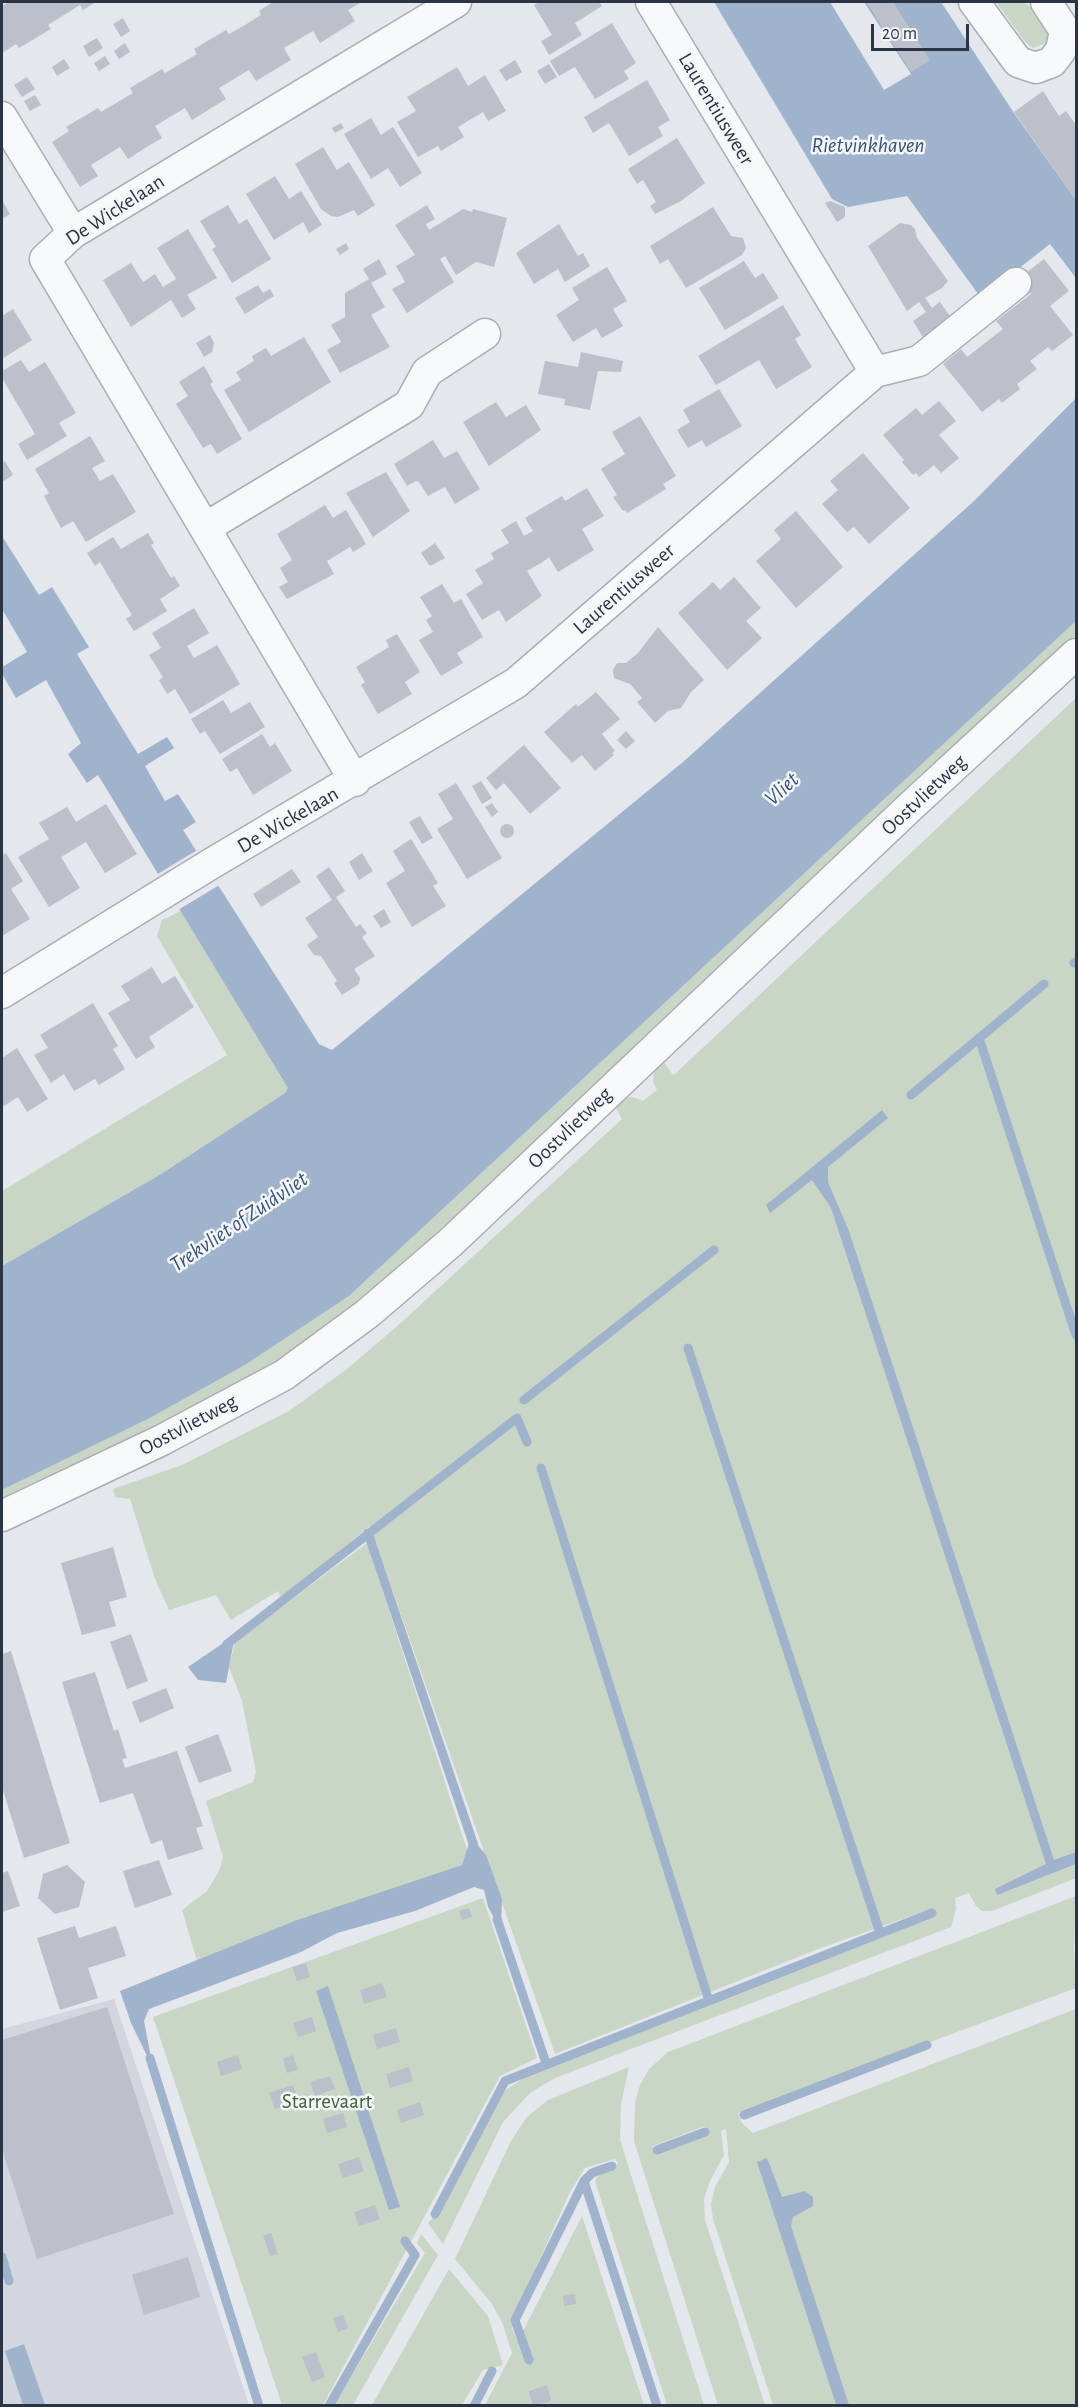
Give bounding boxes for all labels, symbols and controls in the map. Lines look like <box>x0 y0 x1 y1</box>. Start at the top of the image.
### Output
scale bar <box>874 12 972 50</box>
text: 20 m <box>882 25 917 43</box>
street label: Laurentiusweer <box>673 48 759 170</box>
water label: Rietvinkhaven <box>811 132 925 158</box>
street label: De Wickelaan <box>61 169 169 251</box>
street label: Laurentiusweer <box>568 538 680 640</box>
street label: Oostvlietweg <box>876 749 972 841</box>
water label: Vliet <box>759 767 805 811</box>
street label: De Wickelaan <box>233 781 343 859</box>
street label: Oostvlietweg <box>523 1082 617 1174</box>
water label: Trekvliet of Zuidvliet <box>165 1166 313 1278</box>
street label: Oostvlietweg <box>135 1389 241 1461</box>
park label: Starrevaart <box>282 2089 372 2115</box>

